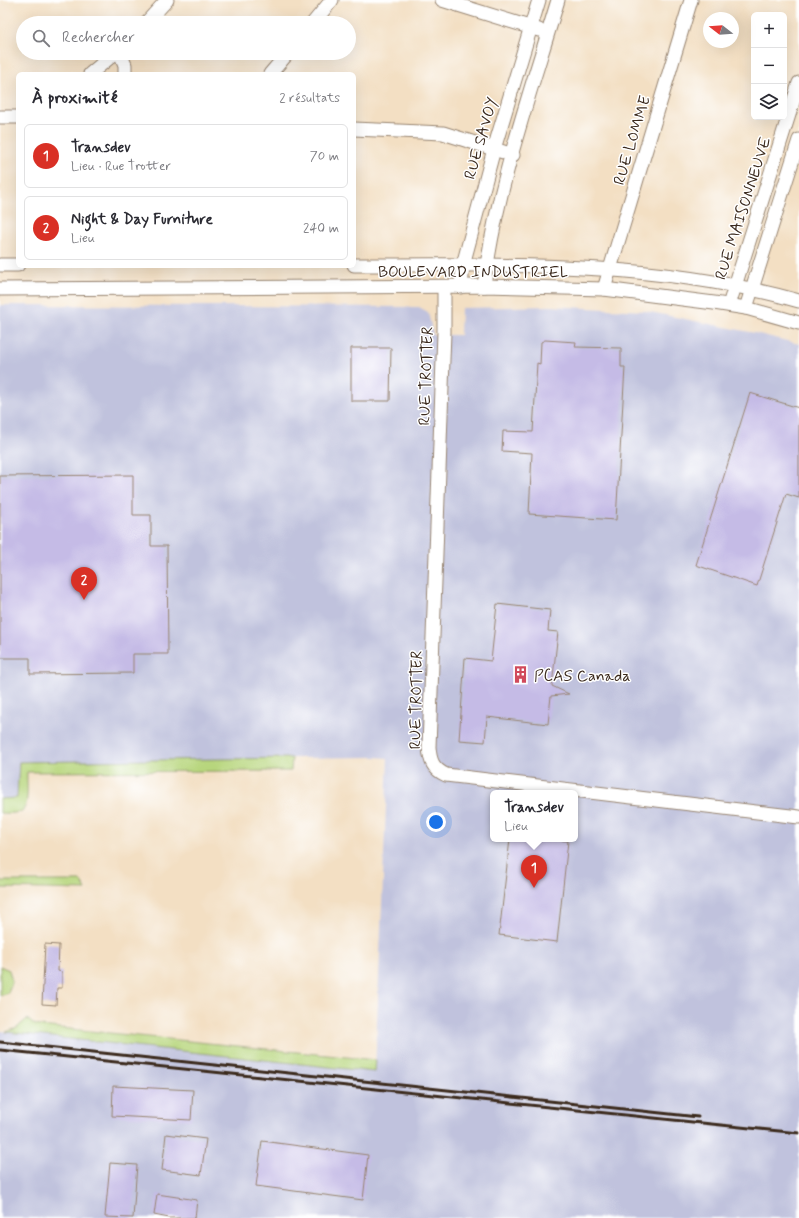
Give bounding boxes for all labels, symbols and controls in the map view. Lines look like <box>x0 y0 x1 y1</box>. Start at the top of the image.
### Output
north arrow <box>703 12 739 48</box>
map controls <box>751 12 787 120</box>
button: + <box>751 12 787 48</box>
search box <box>16 16 356 60</box>
icon: search <box>30 27 52 49</box>
text: Rechercher <box>62 28 135 48</box>
button: − <box>751 48 787 84</box>
button: layers <box>751 84 787 120</box>
text: À proximité <box>32 87 117 109</box>
text: 2 résultats <box>279 90 340 107</box>
street label: RUE LOMME <box>609 93 656 188</box>
street label: RUE SAVOY <box>460 95 503 182</box>
street label: RUE MAISONNEUVE <box>710 134 776 283</box>
text: Transdev <box>71 138 131 158</box>
text: 1 <box>43 148 49 165</box>
text: 70 m <box>310 148 339 165</box>
text: Lieu · Rue Trotter <box>71 158 171 175</box>
text: Night & Day Furniture <box>71 210 213 230</box>
text: 2 <box>43 220 49 237</box>
text: 240 m <box>303 220 339 237</box>
text: Lieu <box>71 230 95 247</box>
street label: BOULEVARD INDUSTRIEL <box>378 262 568 283</box>
street label: RUE TROTTER <box>414 326 439 426</box>
pin: 2 <box>71 567 97 600</box>
street label: RUE TROTTER <box>405 650 428 750</box>
building icon: PCAS Canada <box>511 665 531 685</box>
place label: PCAS Canada <box>534 666 630 687</box>
popup <box>490 790 578 842</box>
text: Transdev <box>504 798 564 818</box>
your location <box>426 812 446 832</box>
text: Lieu <box>504 818 528 835</box>
pin: 1 <box>521 855 547 888</box>

